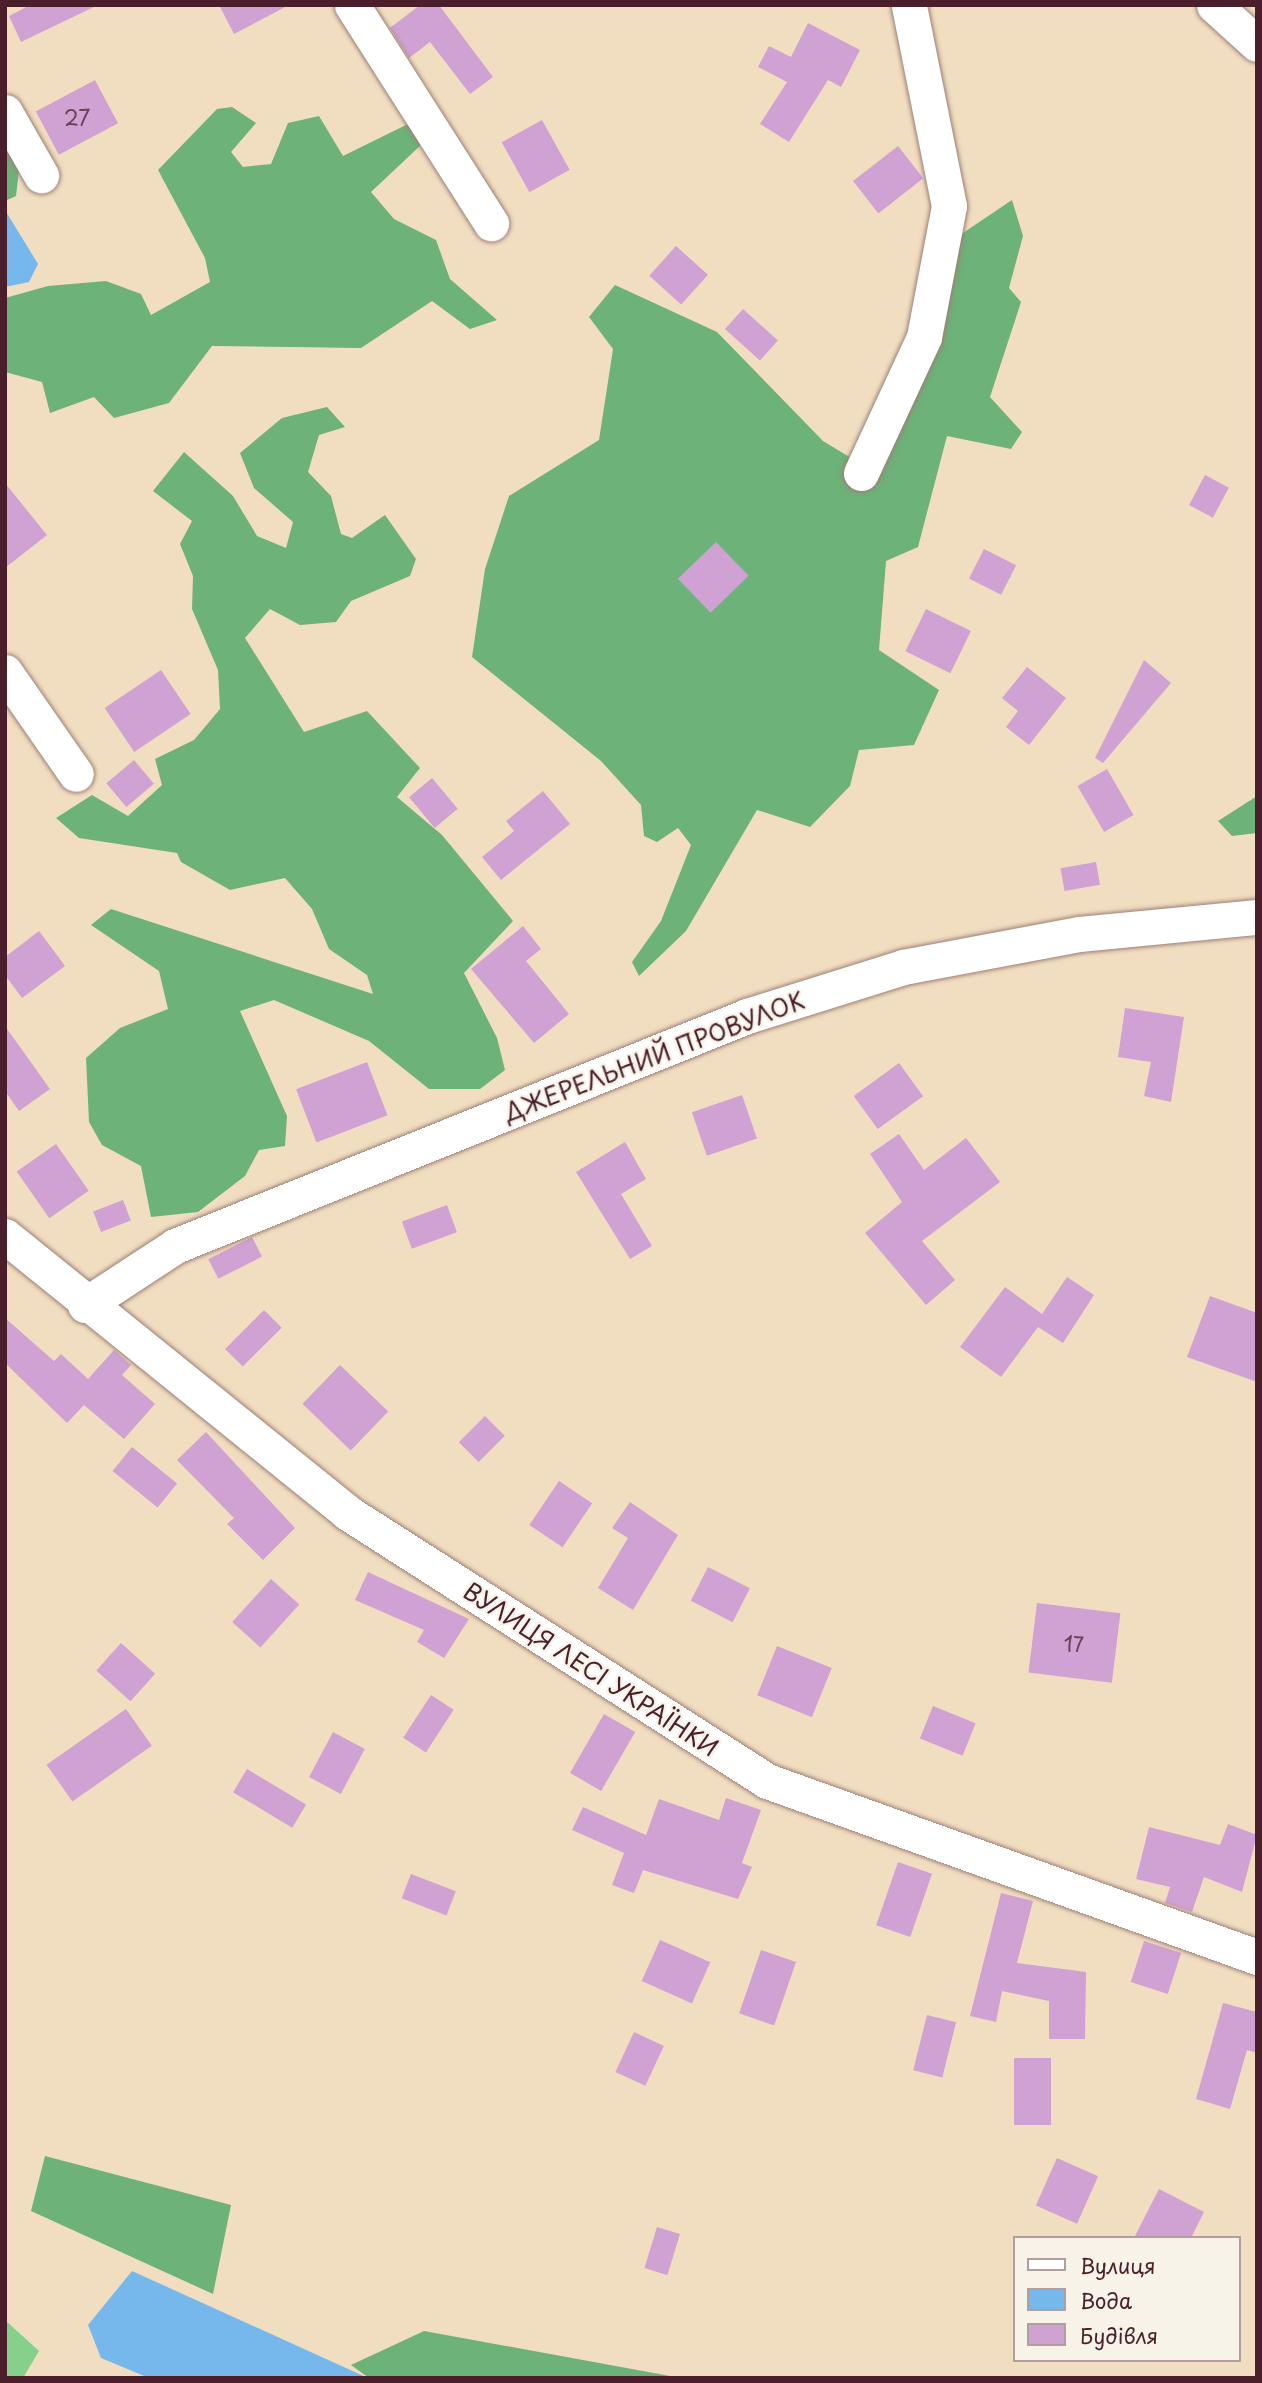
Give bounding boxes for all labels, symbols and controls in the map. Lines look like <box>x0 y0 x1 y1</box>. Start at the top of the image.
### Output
house number: 27 <box>64 104 90 130</box>
street label: ДЖЕРЕЛЬНИЙ ПРОВУЛОК <box>499 985 809 1127</box>
street label: ВУЛИЦЯ ЛЕСІ УКРАЇНКИ <box>457 1575 725 1763</box>
house number: 17 <box>1064 1630 1084 1656</box>
legend <box>1014 2236 1241 2362</box>
text: Вулиця <box>1080 2249 1156 2281</box>
text: Вода <box>1080 2284 1132 2316</box>
text: Будівля <box>1080 2319 1158 2351</box>

